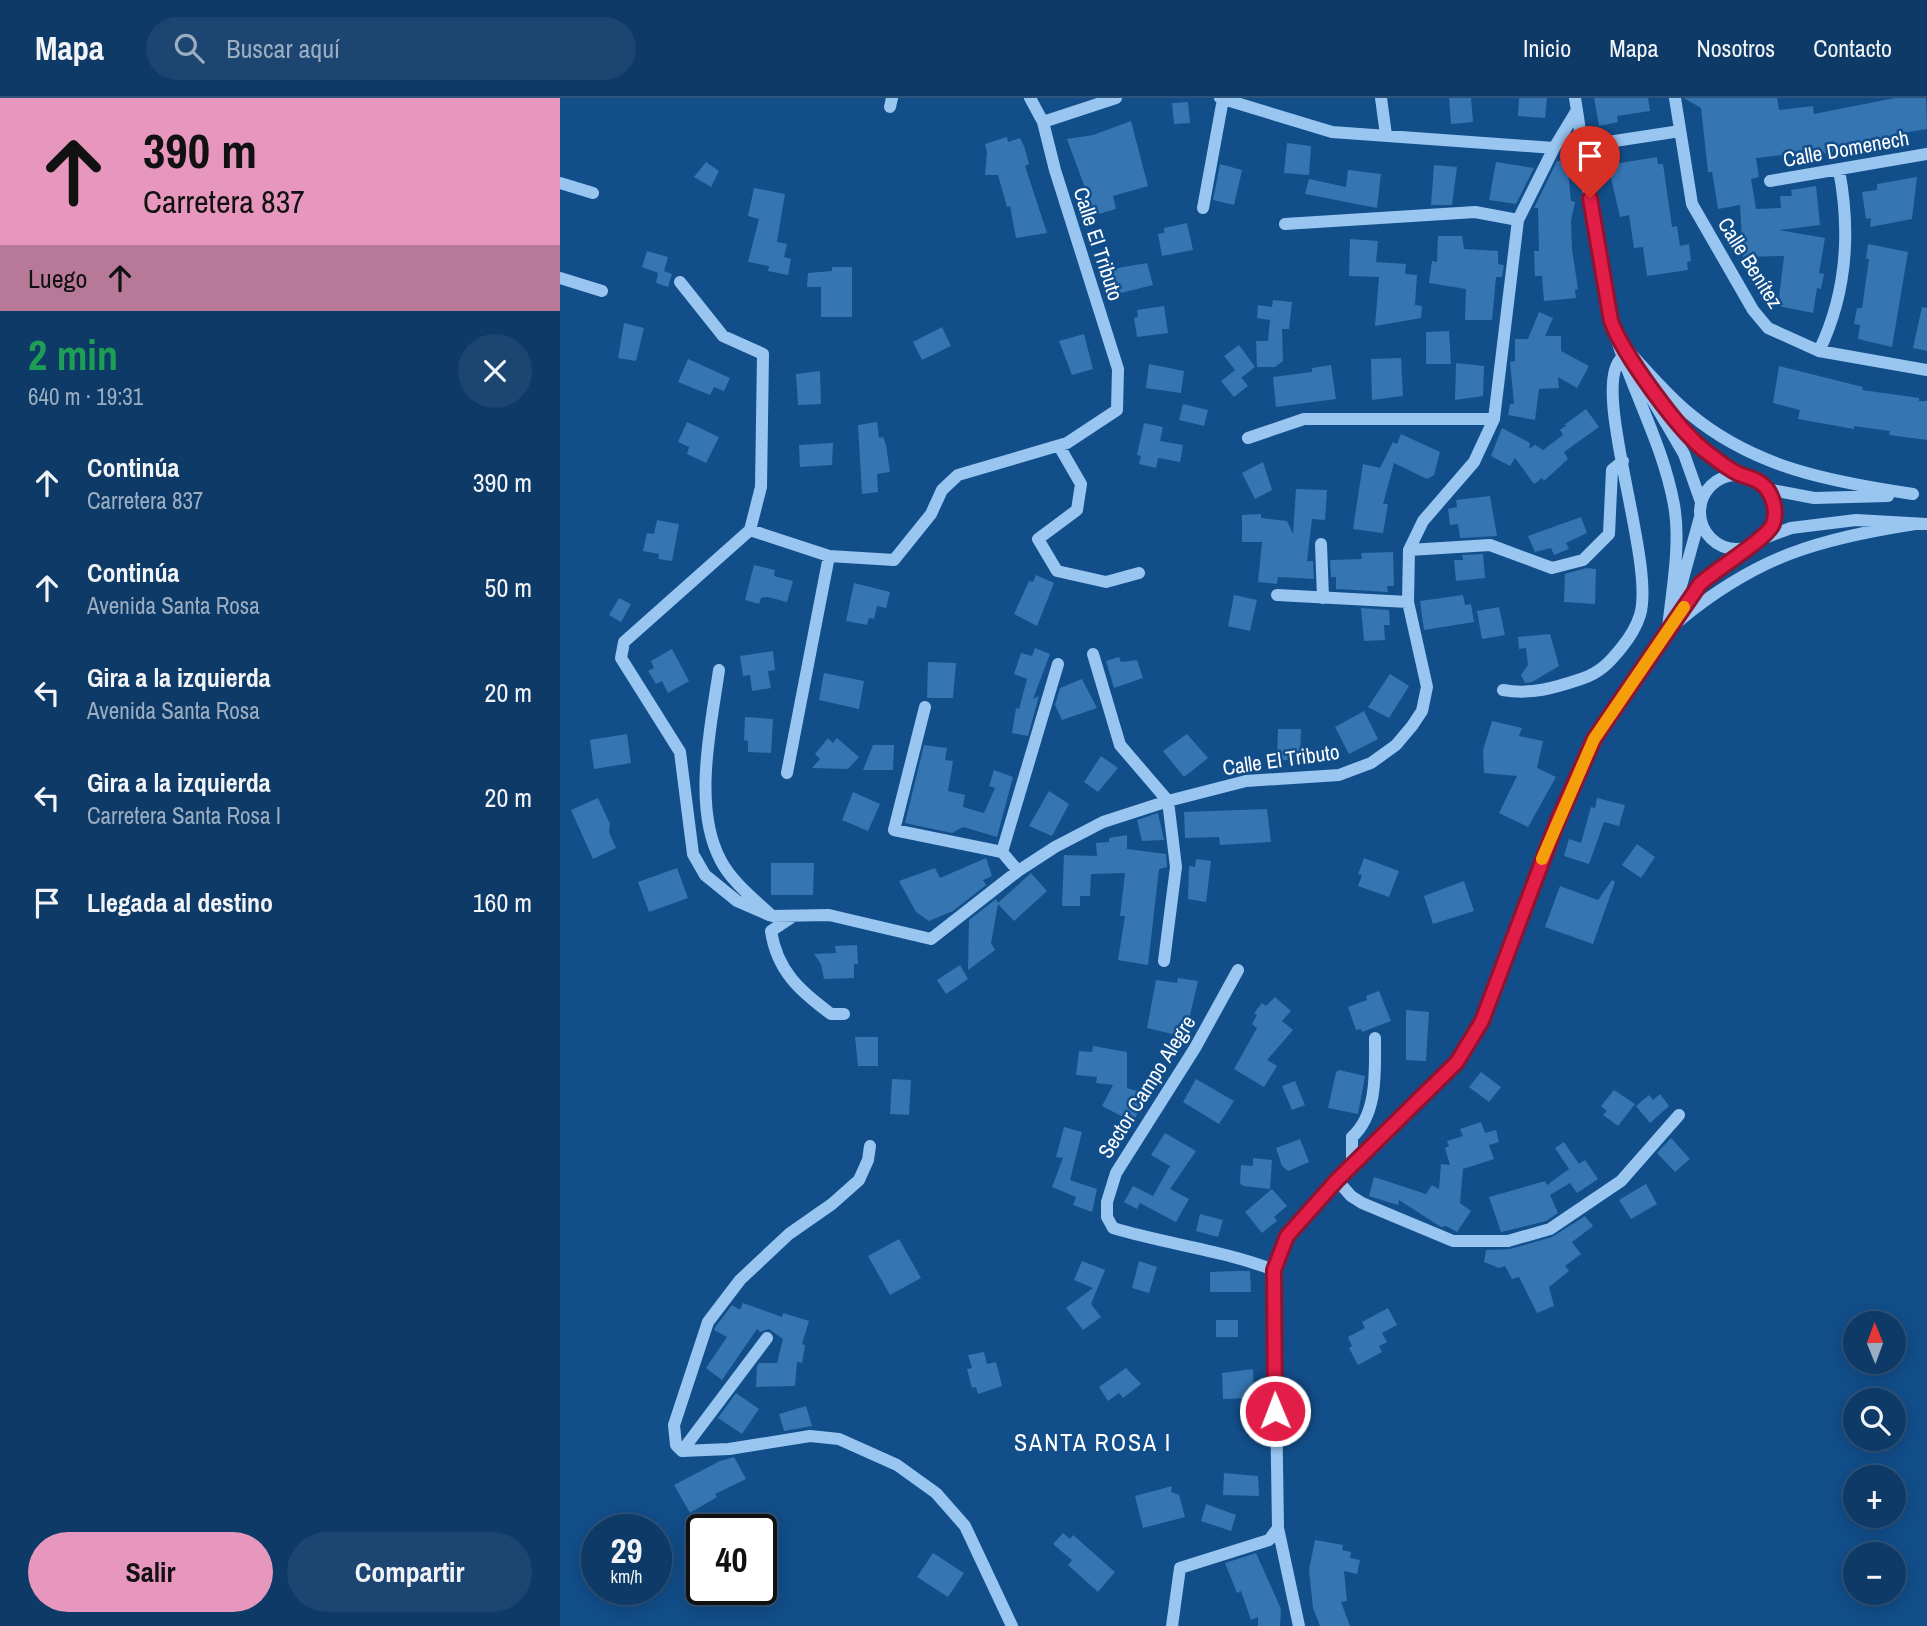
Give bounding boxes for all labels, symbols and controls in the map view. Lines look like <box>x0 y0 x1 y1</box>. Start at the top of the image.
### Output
search box <box>146 17 636 80</box>
text: Mapa <box>35 26 104 70</box>
icon: search <box>170 29 208 67</box>
text: Buscar aquí <box>226 31 340 66</box>
text: Inicio <box>1523 32 1571 64</box>
text: Mapa <box>1609 32 1658 64</box>
text: Nosotros <box>1696 32 1775 64</box>
text: Contacto <box>1813 32 1892 64</box>
text: 390 m <box>143 117 257 183</box>
street label: Calle Domenech <box>1781 123 1911 174</box>
icon: ahead <box>28 126 119 217</box>
pin <box>1560 126 1620 198</box>
icon: arrive <box>1571 137 1609 175</box>
text: Carretera 837 <box>143 180 305 223</box>
street label: Calle El Tributo <box>1066 183 1130 304</box>
street label: Calle Benítez <box>1711 212 1790 314</box>
icon: ahead <box>101 259 139 297</box>
text: Luego <box>28 261 87 296</box>
text: 2 min <box>28 327 118 383</box>
button: close <box>458 334 532 408</box>
text: 640 m · 19:31 <box>28 381 143 412</box>
text: Continúa <box>87 450 179 485</box>
icon: ahead <box>28 464 66 502</box>
text: 390 m <box>473 465 532 500</box>
text: Carretera 837 <box>87 485 203 516</box>
text: Continúa <box>87 555 179 590</box>
icon: ahead <box>28 569 66 607</box>
text: 50 m <box>485 570 532 605</box>
text: Avenida Santa Rosa <box>87 590 260 621</box>
text: Gira a la izquierda <box>87 660 271 695</box>
icon: left <box>28 674 66 712</box>
text: 20 m <box>485 675 532 710</box>
text: Avenida Santa Rosa <box>87 695 260 726</box>
street label: Calle El Tributo <box>1221 737 1341 782</box>
text: Gira a la izquierda <box>87 765 271 800</box>
icon: left <box>28 779 66 817</box>
text: 20 m <box>485 780 532 815</box>
text: Carretera Santa Rosa I <box>87 800 281 831</box>
icon: arrive <box>28 884 66 922</box>
text: Llegada al destino <box>87 885 273 920</box>
text: 160 m <box>473 885 532 920</box>
street label: Sector Campo Alegre <box>1091 1010 1202 1164</box>
north arrow <box>1843 1311 1906 1374</box>
map controls <box>1843 1311 1906 1605</box>
position arrow <box>1238 1374 1312 1448</box>
button: search <box>1843 1388 1906 1451</box>
district label: SANTA ROSA I <box>1014 1426 1172 1458</box>
button: + <box>1843 1465 1906 1528</box>
speed limit sign: 40 <box>686 1514 777 1605</box>
text: 29 <box>611 1527 642 1574</box>
button: Salir <box>28 1532 273 1612</box>
button: Compartir <box>287 1532 532 1612</box>
button: − <box>1843 1542 1906 1605</box>
text: km/h <box>611 1564 643 1589</box>

